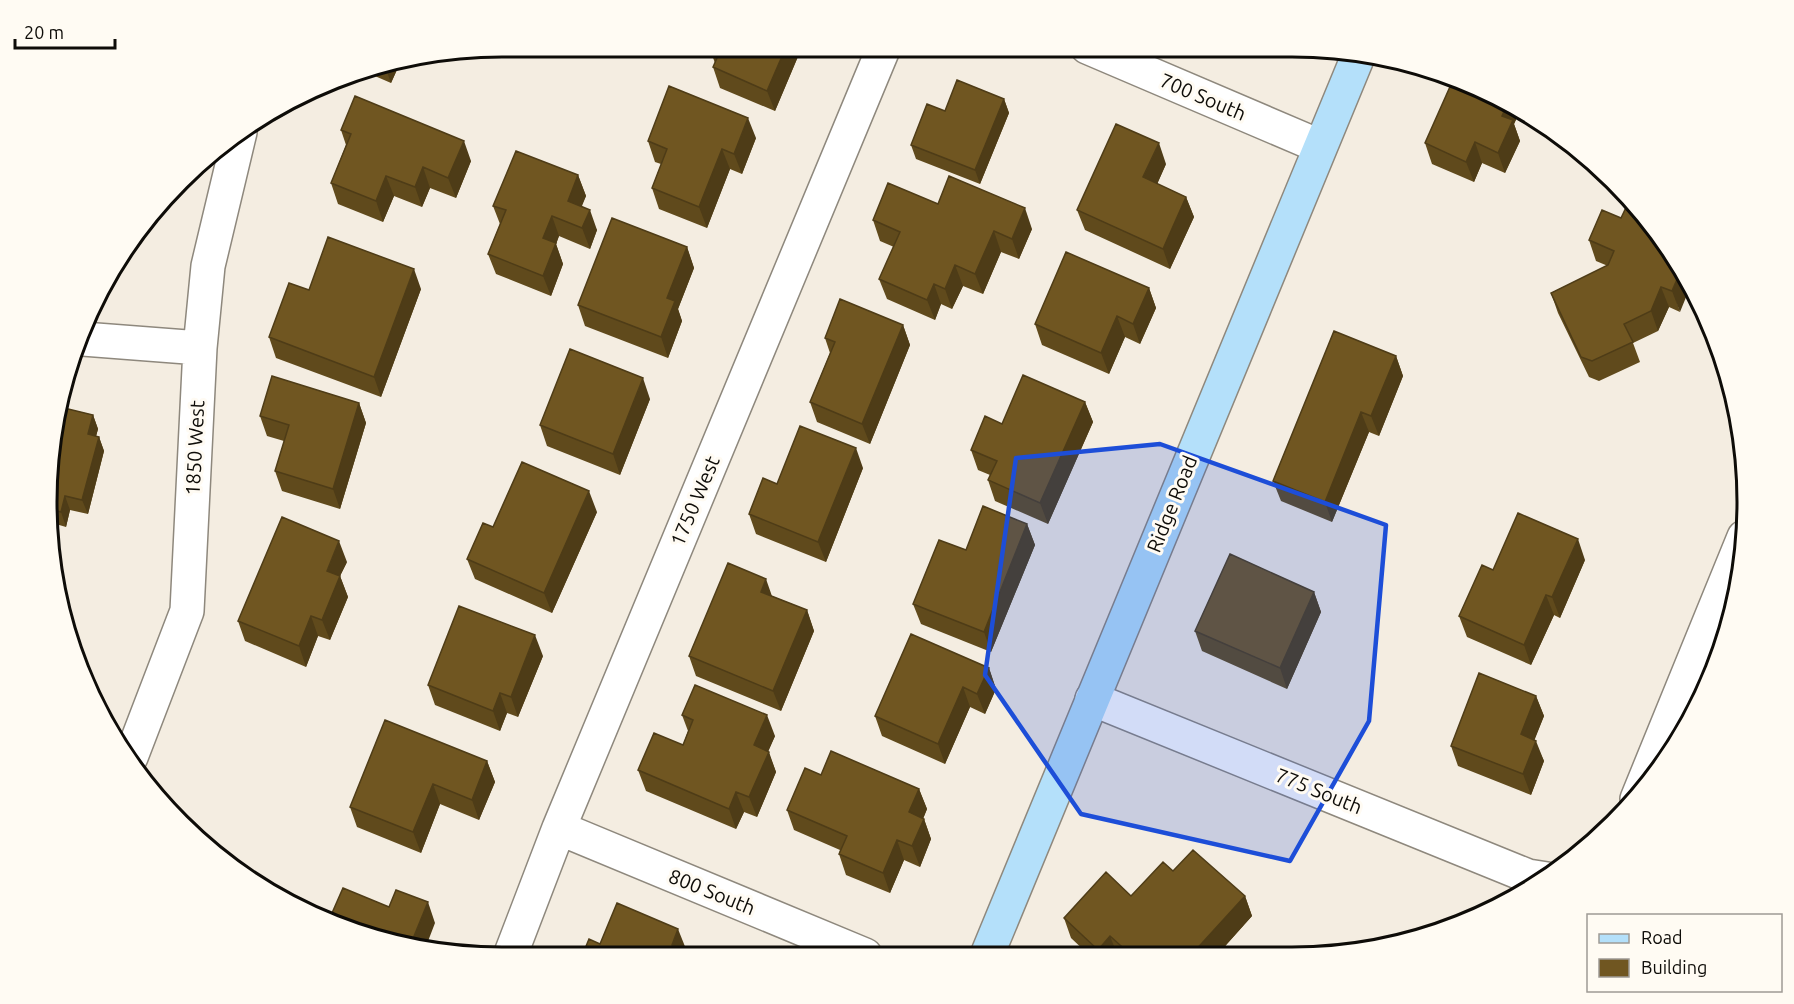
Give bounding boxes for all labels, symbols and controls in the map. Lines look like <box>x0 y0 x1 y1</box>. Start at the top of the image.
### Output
scale bar <box>15 12 116 50</box>
text: 20 m <box>24 22 64 42</box>
street label: 700 South <box>1157 68 1250 125</box>
street label: 1850 West <box>181 400 208 496</box>
street label: 1750 West <box>665 452 724 549</box>
street label: Ridge Road <box>1142 452 1201 556</box>
street label: 775 South <box>1273 763 1366 818</box>
street label: 800 South <box>666 864 759 919</box>
legend <box>1587 914 1782 992</box>
text: Road <box>1641 927 1683 947</box>
text: Building <box>1641 957 1707 977</box>

